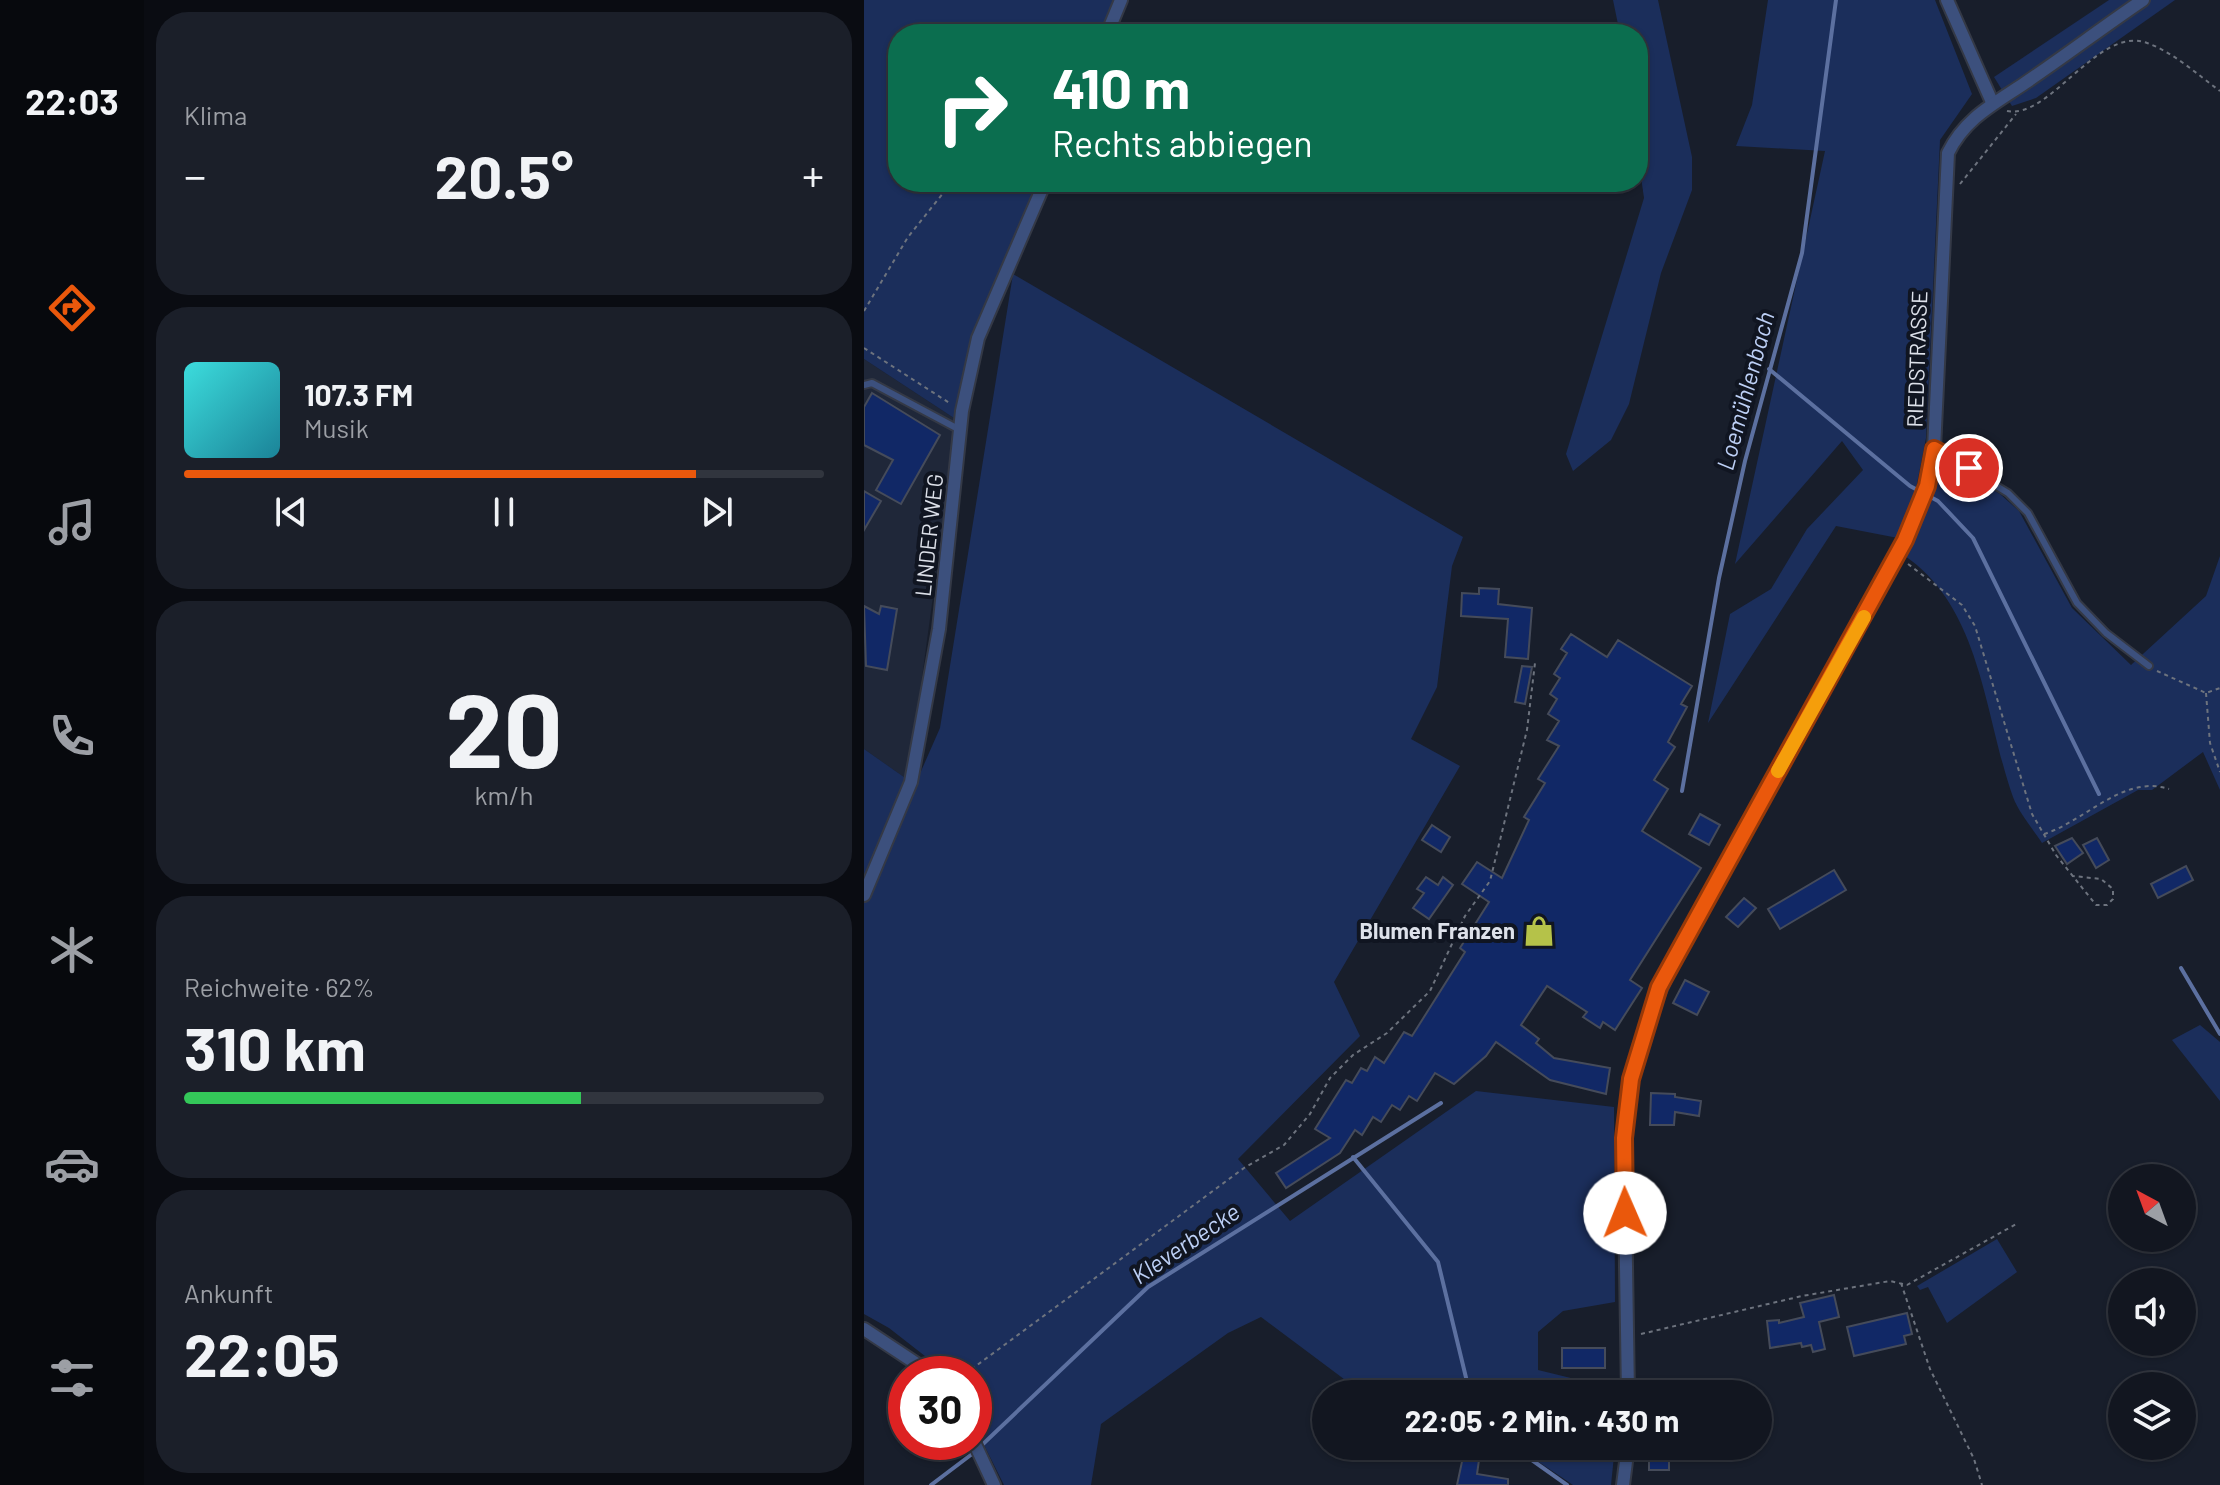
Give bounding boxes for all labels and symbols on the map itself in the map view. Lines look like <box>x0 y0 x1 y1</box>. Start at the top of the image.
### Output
street label: RIEDSTRASSE <box>1901 290 1931 428</box>
water label: Loemühlenbach <box>1709 308 1780 473</box>
pin <box>1935 434 2003 502</box>
street label: LINDER WEG <box>909 472 947 598</box>
shop icon: Blumen Franzen <box>1522 914 1556 948</box>
place label: Blumen Franzen <box>1359 917 1515 943</box>
north arrow <box>2108 1164 2196 1252</box>
position arrow <box>1583 1171 1667 1255</box>
water label: Kleverbecke <box>1126 1196 1245 1289</box>
speed limit sign: 30 <box>888 1356 992 1460</box>

